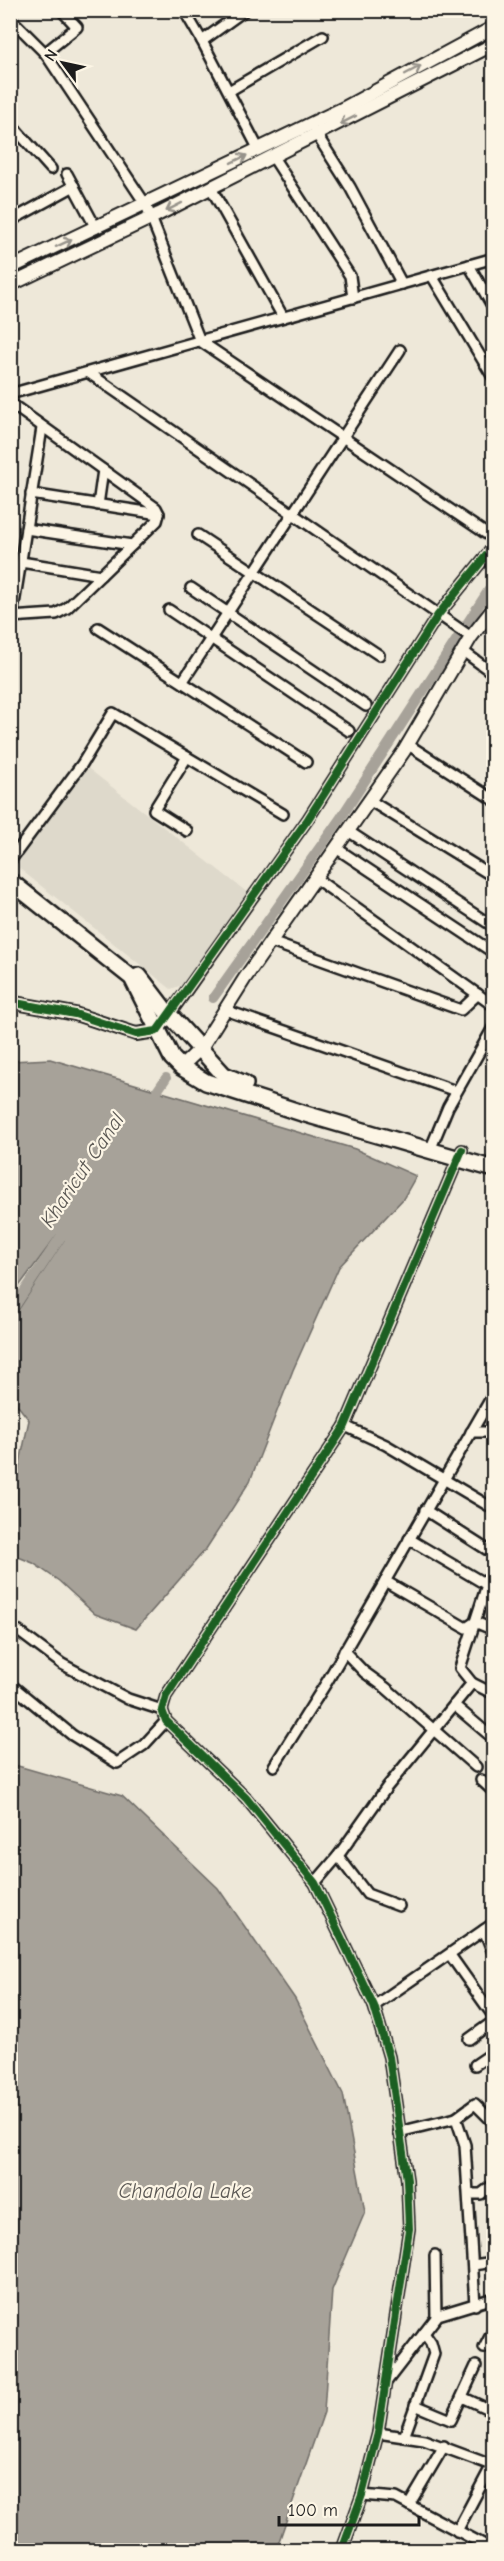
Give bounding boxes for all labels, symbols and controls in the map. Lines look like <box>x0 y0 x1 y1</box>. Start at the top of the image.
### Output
north arrow <box>33 33 93 93</box>
text: N <box>41 46 62 65</box>
one-way arrow <box>404 64 421 76</box>
one-way arrow <box>340 114 358 126</box>
one-way arrow <box>230 153 248 164</box>
one-way arrow <box>166 201 183 213</box>
one-way arrow <box>54 237 72 249</box>
water label: Kharicut Canal <box>35 1108 129 1232</box>
water label: Chandola Lake <box>118 2179 252 2203</box>
scale bar <box>279 2489 418 2527</box>
text: 100 m <box>288 2500 338 2521</box>

